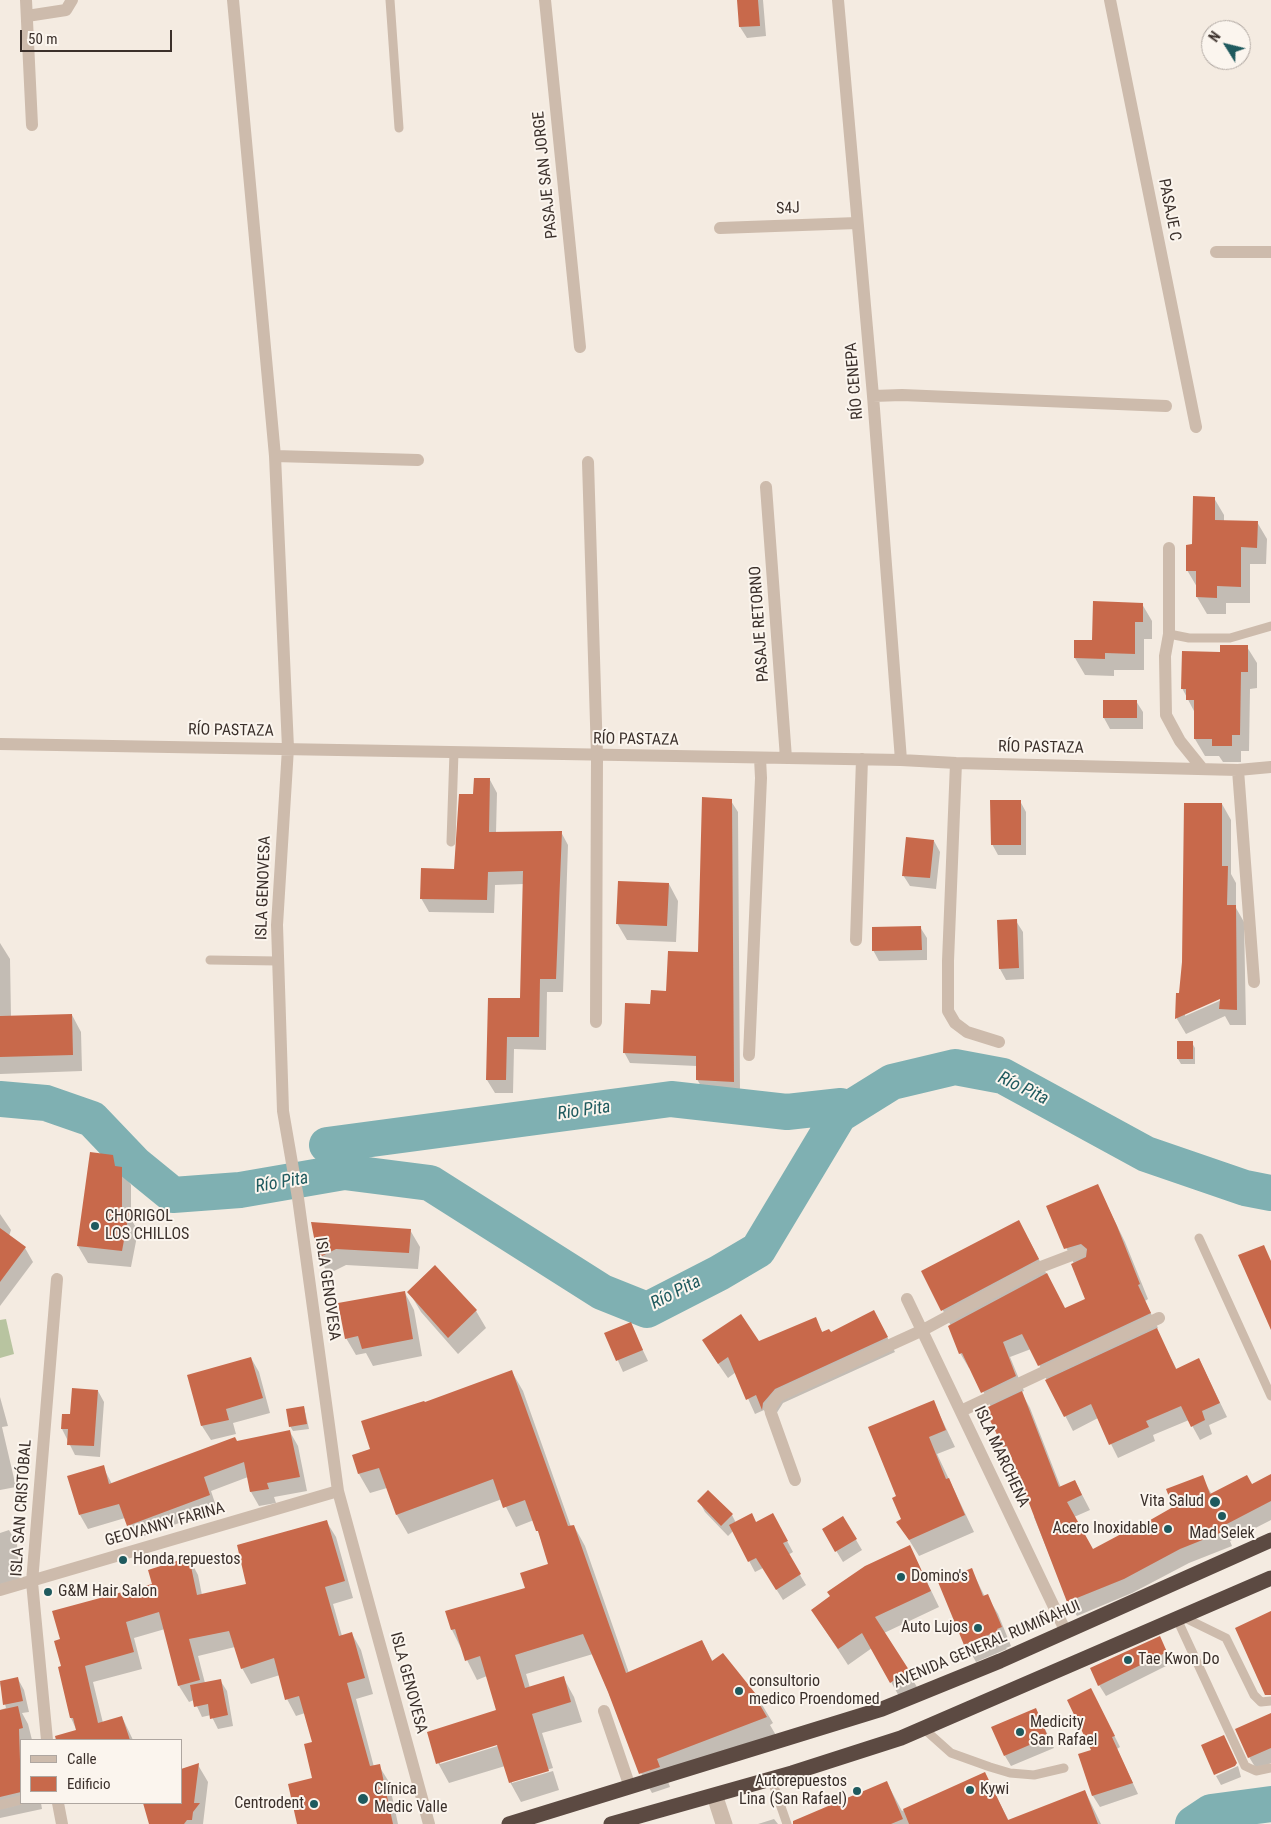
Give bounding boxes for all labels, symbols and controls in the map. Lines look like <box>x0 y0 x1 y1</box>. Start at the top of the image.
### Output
scale bar <box>22 20 175 52</box>
north arrow <box>1201 20 1251 70</box>
text: N <box>1206 29 1224 45</box>
text: 50 m <box>28 30 58 48</box>
street label: PASAJE SAN JORGE <box>530 110 562 240</box>
street label: PASAJE C <box>1154 177 1184 243</box>
street label: S4J <box>776 199 800 219</box>
street label: RÍO CENEPA <box>842 341 868 421</box>
street label: PASAJE RETORNO <box>746 565 774 683</box>
street label: RÍO PASTAZA <box>188 721 274 741</box>
street label: RÍO PASTAZA <box>593 730 679 750</box>
street label: RÍO PASTAZA <box>998 738 1084 758</box>
street label: ISLA GENOVESA <box>253 836 275 940</box>
water label: Río Pita <box>994 1068 1052 1110</box>
water label: Rio Pita <box>556 1097 612 1125</box>
water label: Río Pita <box>254 1168 310 1198</box>
place label: CHORIGOL LOS CHILLOS <box>105 1207 189 1245</box>
marker: CHORIGOL LOS CHILLOS <box>89 1220 101 1232</box>
street label: ISLA GENOVESA <box>310 1236 344 1342</box>
water label: Río Pita <box>647 1271 705 1315</box>
street label: ISLA MARCHENA <box>969 1403 1033 1511</box>
street label: ISLA SAN CRISTÓBAL <box>8 1439 36 1577</box>
place label: Vita Salud <box>1140 1492 1204 1512</box>
marker: Vita Salud <box>1208 1495 1222 1509</box>
street label: GEOVANNY FARINA <box>103 1499 227 1551</box>
marker: Mad Selek <box>1216 1510 1228 1522</box>
place label: Acero Inoxidable <box>1052 1519 1158 1539</box>
marker: Acero Inoxidable <box>1162 1523 1174 1535</box>
place label: Mad Selek <box>1189 1524 1255 1544</box>
place label: Honda repuestos <box>133 1550 241 1570</box>
marker: Honda repuestos <box>117 1554 129 1566</box>
place label: Domino's <box>911 1567 968 1587</box>
marker: Domino's <box>895 1571 907 1583</box>
place label: G&M Hair Salon <box>58 1582 157 1602</box>
marker: G&M Hair Salon <box>42 1586 54 1598</box>
street label: AVENIDA GENERAL RUMIÑAHUI <box>891 1597 1083 1693</box>
place label: Auto Lujos <box>901 1618 968 1638</box>
marker: Auto Lujos <box>972 1622 984 1634</box>
street label: ISLA GENOVESA <box>385 1630 431 1736</box>
place label: Tae Kwon Do <box>1138 1650 1220 1670</box>
marker: Tae Kwon Do <box>1122 1654 1134 1666</box>
place label: consultorio medico Proendomed <box>749 1672 880 1710</box>
marker: consultorio medico Proendomed <box>733 1685 745 1697</box>
place label: Medicity San Rafael <box>1030 1713 1097 1751</box>
marker: Medicity San Rafael <box>1014 1726 1026 1738</box>
legend <box>20 1739 182 1804</box>
text: Calle <box>67 1750 97 1768</box>
place label: Autorepuestos Lina (San Rafael) <box>739 1772 847 1810</box>
text: Edificio <box>67 1775 110 1793</box>
place label: Clínica Medic Valle <box>374 1780 447 1818</box>
place label: Kywi <box>980 1780 1009 1800</box>
marker: Kywi <box>964 1784 976 1796</box>
marker: Autorepuestos Lina (San Rafael) <box>851 1785 863 1797</box>
marker: Clínica Medic Valle <box>356 1792 370 1806</box>
place label: Centrodent <box>234 1794 304 1814</box>
marker: Centrodent <box>308 1798 320 1810</box>

